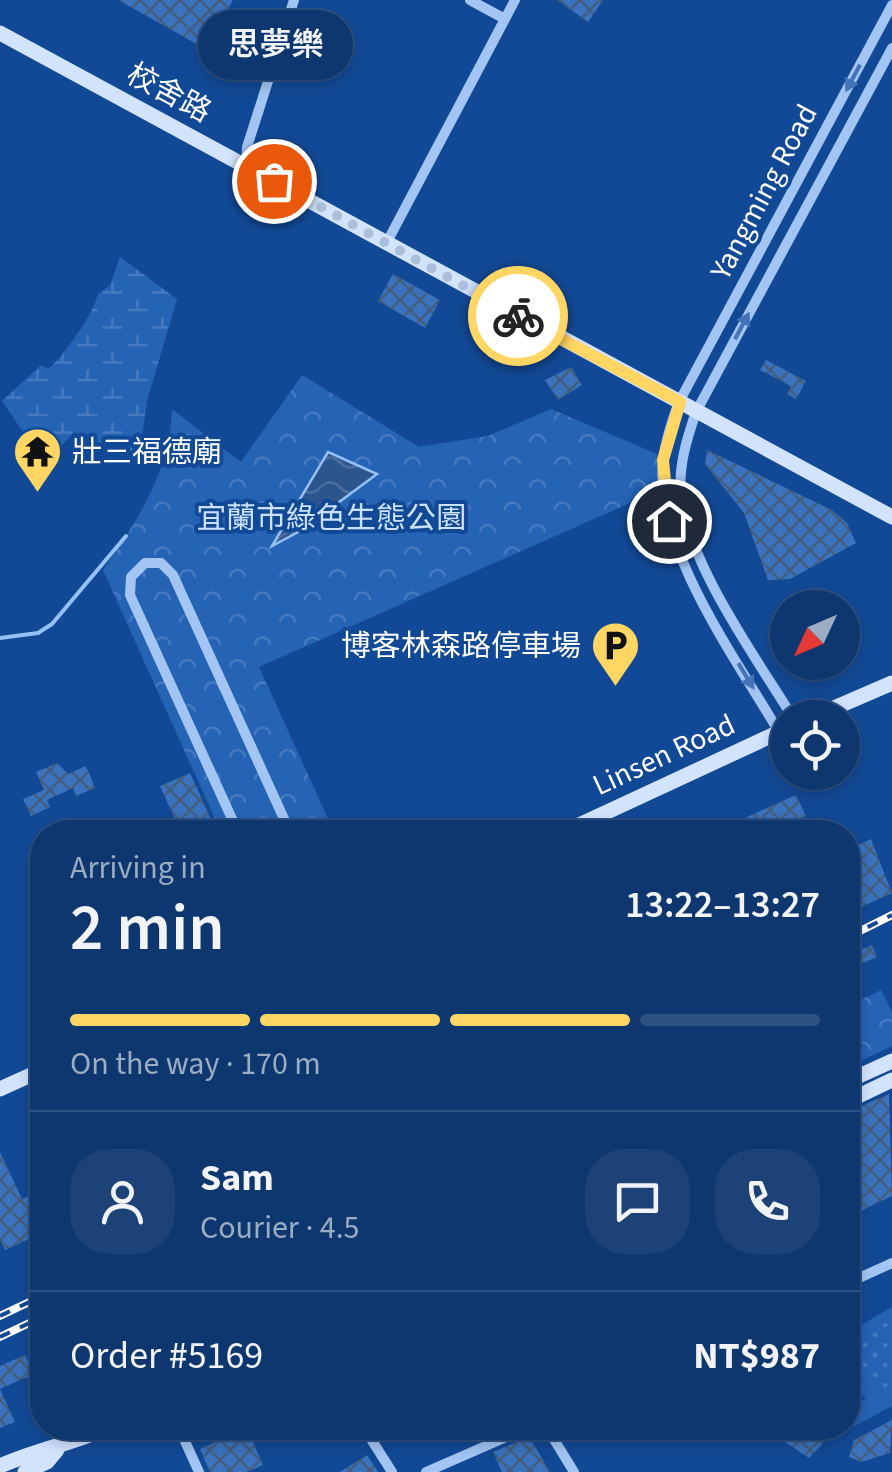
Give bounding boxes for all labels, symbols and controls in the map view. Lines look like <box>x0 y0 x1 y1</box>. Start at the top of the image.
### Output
callout: 思夢樂 <box>196 11 352 81</box>
text: 思夢樂 <box>227 22 324 68</box>
street label: 校舍路 <box>119 53 219 133</box>
one-way arrow <box>845 63 862 92</box>
street label: Yangming Road <box>699 97 828 288</box>
pin <box>232 139 317 224</box>
icon: bag <box>247 154 302 209</box>
courier <box>468 266 568 366</box>
icon: bike <box>491 289 546 344</box>
one-way arrow <box>734 311 751 340</box>
temple icon: 壯三福德廟 <box>11 426 63 494</box>
place label: 壯三福德廟 <box>72 431 222 474</box>
pin <box>627 479 712 564</box>
icon: home <box>642 494 697 549</box>
park label: 宜蘭市綠色生態公園 <box>196 497 466 540</box>
north arrow <box>770 590 860 680</box>
map controls <box>770 590 860 790</box>
parking icon: 博客林森路停車場 <box>590 620 642 688</box>
place label: 博客林森路停車場 <box>341 625 581 668</box>
one-way arrow <box>737 662 754 690</box>
button: locate <box>770 700 860 790</box>
street label: Linsen Road <box>586 703 742 807</box>
text: Arriving in <box>70 845 206 891</box>
text: 13:22–13:27 <box>625 878 820 932</box>
text: 2 min <box>70 882 225 975</box>
text: On the way · 170 m <box>70 1041 321 1087</box>
button: person <box>70 1149 175 1254</box>
button: chat <box>585 1149 690 1254</box>
button: phone <box>715 1149 820 1254</box>
text: Sam <box>200 1151 274 1205</box>
text: Courier · 4.5 <box>200 1205 360 1251</box>
text: Order #5169 <box>70 1329 263 1383</box>
text: NT$987 <box>693 1329 820 1383</box>

